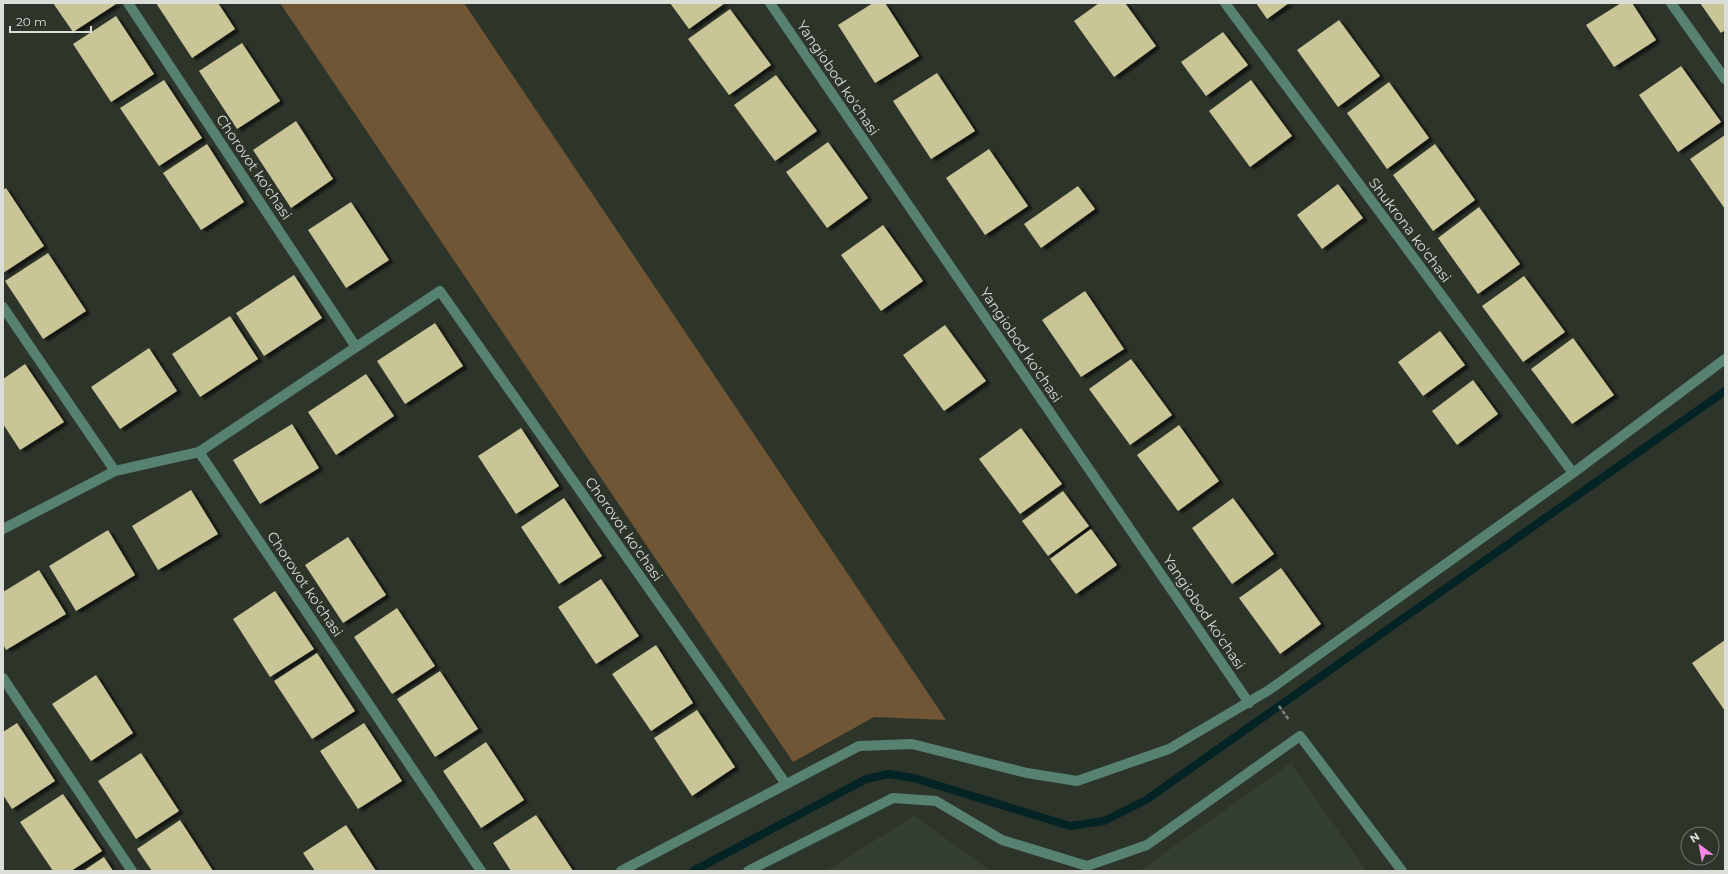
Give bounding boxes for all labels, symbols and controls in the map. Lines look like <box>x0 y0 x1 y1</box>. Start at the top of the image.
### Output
scale bar <box>10 8 91 34</box>
text: 20 m <box>16 14 47 29</box>
street label: Yangiobod ko'chasi <box>793 17 883 139</box>
street label: Chorovot ko'chasi <box>212 111 296 223</box>
street label: Shukrona ko'chasi <box>1365 174 1455 286</box>
street label: Yangiobod ko'chasi <box>976 284 1066 406</box>
street label: Chorovot ko'chasi <box>581 473 667 585</box>
street label: Chorovot ko'chasi <box>263 528 347 640</box>
street label: Yangiobod ko'chasi <box>1159 551 1249 673</box>
north arrow <box>1680 826 1720 866</box>
text: N <box>1687 829 1702 846</box>

